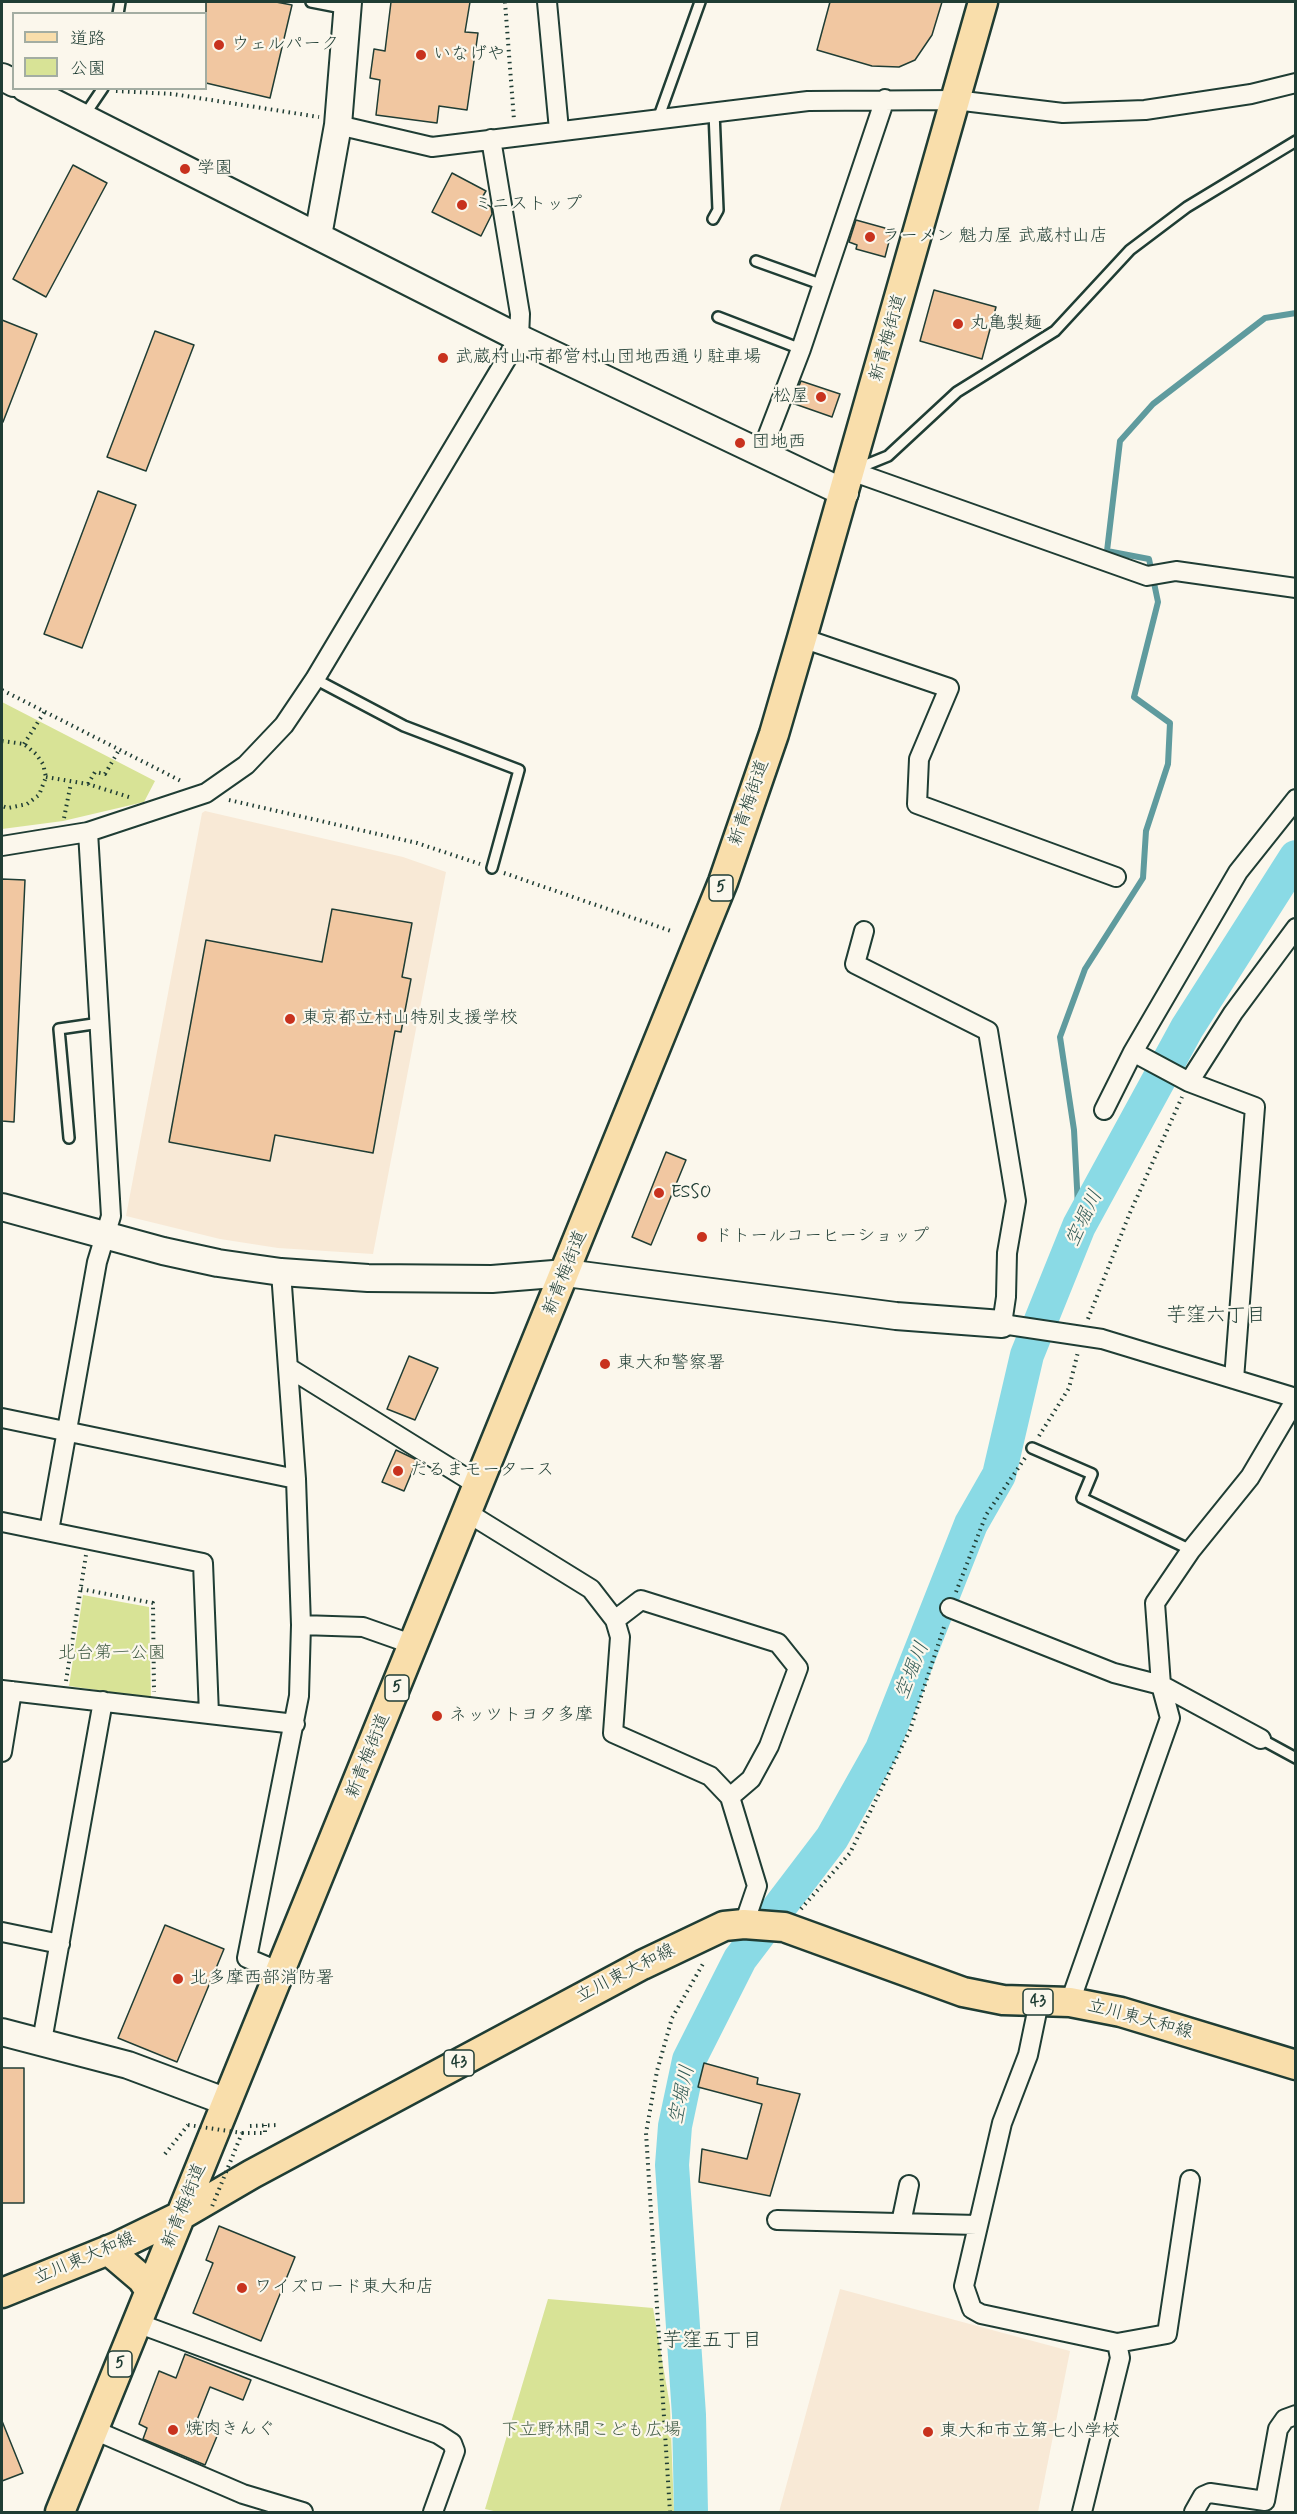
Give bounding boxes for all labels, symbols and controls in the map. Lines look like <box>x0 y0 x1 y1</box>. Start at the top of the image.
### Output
legend <box>12 12 207 90</box>
text: 道路 <box>70 27 106 51</box>
place label: ウェルパーク <box>231 34 339 56</box>
marker: ウェルパーク <box>212 38 226 52</box>
place label: いなげや <box>433 44 505 66</box>
marker: いなげや <box>414 48 428 62</box>
text: 公園 <box>70 57 106 81</box>
place label: 学園 <box>197 158 233 180</box>
marker: 学園 <box>178 162 192 176</box>
place label: ミニストップ <box>474 194 582 216</box>
marker: ミニストップ <box>455 198 469 212</box>
place label: ラーメン 魁力屋 武蔵村山店 <box>882 226 1108 248</box>
marker: ラーメン 魁力屋 武蔵村山店 <box>863 230 877 244</box>
street label: 新青梅街道 <box>866 292 912 384</box>
place label: 丸亀製麺 <box>970 313 1042 335</box>
marker: 丸亀製麺 <box>951 317 965 331</box>
place label: 武蔵村山市都営村山団地西通り駐車場 <box>455 347 761 369</box>
marker: 武蔵村山市都営村山団地西通り駐車場 <box>436 351 450 365</box>
place label: 松屋 <box>773 386 809 408</box>
marker: 松屋 <box>814 390 828 404</box>
place label: 団地西 <box>752 432 806 454</box>
marker: 団地西 <box>733 436 747 450</box>
street label: 新青梅街道 <box>725 757 775 849</box>
road number: 5 <box>709 875 733 901</box>
place label: 東京都立村山特別支援学校 <box>302 1008 518 1030</box>
marker: 東京都立村山特別支援学校 <box>283 1012 297 1026</box>
place label: ESSO <box>671 1182 712 1204</box>
marker: ESSO <box>652 1186 666 1200</box>
water label: 空堀川 <box>1061 1187 1109 1251</box>
place label: ドトールコーヒーショップ <box>714 1226 929 1248</box>
street label: 新青梅街道 <box>539 1227 593 1319</box>
marker: ドトールコーヒーショップ <box>695 1230 709 1244</box>
district label: 芋窪六丁目 <box>1166 1305 1266 1329</box>
place label: 東大和警察署 <box>617 1353 725 1375</box>
marker: 東大和警察署 <box>598 1357 612 1371</box>
place label: だるまモータース <box>410 1460 554 1482</box>
marker: だるまモータース <box>391 1464 405 1478</box>
water label: 空堀川 <box>891 1639 935 1703</box>
park label: 北台第一公園 <box>58 1643 166 1665</box>
road number: 5 <box>385 1675 409 1701</box>
place label: ネッツトヨタ多摩 <box>449 1705 593 1727</box>
marker: ネッツトヨタ多摩 <box>430 1709 444 1723</box>
street label: 新青梅街道 <box>342 1710 396 1802</box>
street label: 立川東大和線 <box>573 1940 679 2008</box>
place label: 北多摩西部消防署 <box>190 1968 334 1990</box>
marker: 北多摩西部消防署 <box>171 1972 185 1986</box>
road number: 43 <box>1023 1989 1053 2015</box>
street label: 立川東大和線 <box>1085 1996 1195 2044</box>
road number: 43 <box>444 2050 474 2076</box>
water label: 空堀川 <box>665 2063 701 2127</box>
street label: 新青梅街道 <box>158 2160 212 2252</box>
street label: 立川東大和線 <box>31 2228 139 2290</box>
place label: ワイズロード東大和店 <box>254 2277 434 2299</box>
marker: ワイズロード東大和店 <box>235 2281 249 2295</box>
district label: 芋窪五丁目 <box>662 2330 762 2354</box>
road number: 5 <box>108 2351 132 2377</box>
place label: 焼肉きんぐ <box>185 2419 275 2441</box>
park label: 下立野林間こども広場 <box>501 2420 681 2442</box>
place label: 東大和市立第七小学校 <box>940 2421 1120 2443</box>
marker: 焼肉きんぐ <box>166 2423 180 2437</box>
marker: 東大和市立第七小学校 <box>921 2425 935 2439</box>

